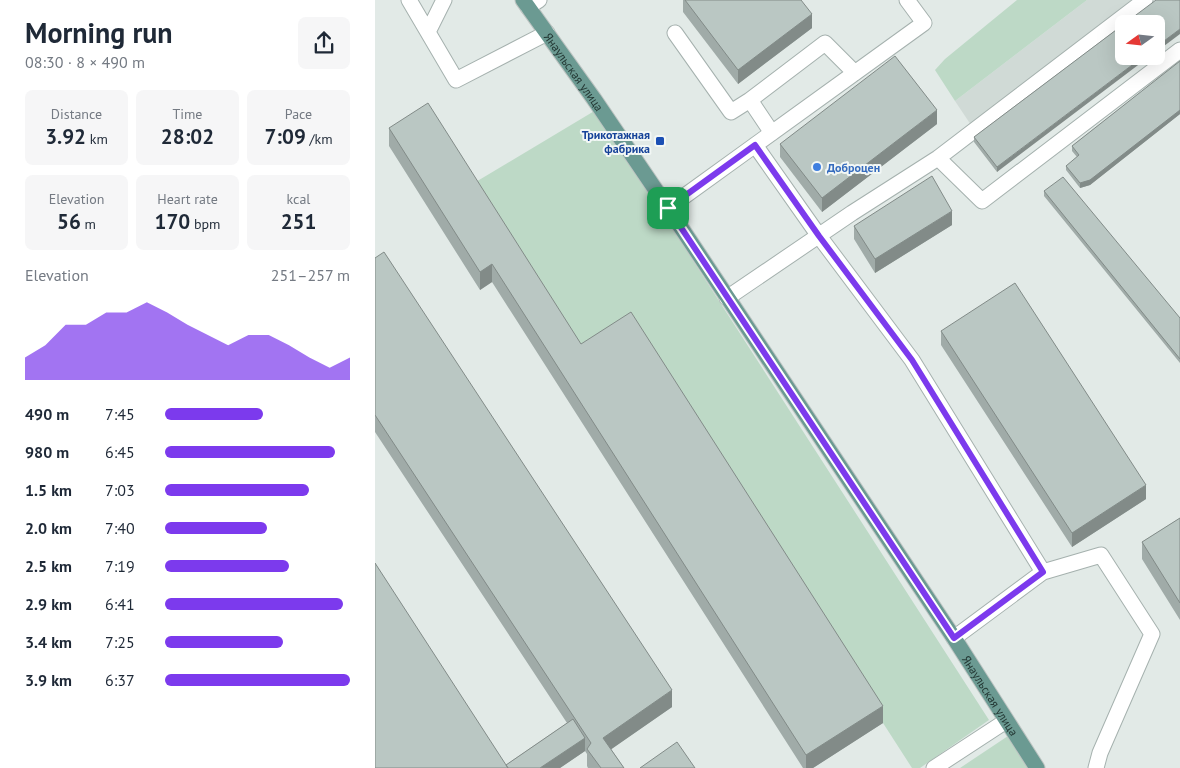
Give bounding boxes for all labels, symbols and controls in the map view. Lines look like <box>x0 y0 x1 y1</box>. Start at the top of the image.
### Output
text: Morning run <box>25 14 173 51</box>
north arrow <box>1115 15 1165 65</box>
map controls <box>1115 15 1165 65</box>
button: share <box>298 17 350 69</box>
street label: Янаульская улица <box>541 29 607 114</box>
text: 08:30 · 8 × 490 m <box>25 52 145 72</box>
text: Distance <box>51 105 102 123</box>
text: Time <box>172 105 203 123</box>
text: Pace <box>285 105 312 123</box>
text: 3.92 <box>45 123 86 150</box>
text: 28:02 <box>161 123 214 150</box>
text: 7:09 <box>264 123 306 150</box>
place label: Трикотажная фабрика <box>582 127 650 156</box>
text: km <box>86 130 108 148</box>
text: /km <box>306 130 333 148</box>
marker: Трикотажная фабрика <box>654 135 666 147</box>
place label: Доброцен <box>827 160 880 175</box>
marker: Доброцен <box>811 161 823 173</box>
pin <box>647 187 689 229</box>
text: Elevation <box>49 190 104 208</box>
text: Heart rate <box>157 190 218 208</box>
text: kcal <box>287 190 310 208</box>
icon: arrive <box>654 194 682 222</box>
text: 56 <box>57 208 81 235</box>
text: 170 <box>155 208 190 235</box>
text: 251 <box>281 208 316 235</box>
text: m <box>81 215 96 233</box>
text: bpm <box>190 215 220 233</box>
text: Elevation <box>25 265 89 285</box>
text: 251–257 m <box>271 265 350 285</box>
text: 490 m <box>25 404 69 424</box>
text: 7:45 <box>105 404 135 424</box>
text: 980 m <box>25 442 69 462</box>
text: 6:45 <box>105 442 135 462</box>
text: 1.5 km <box>25 480 72 500</box>
text: 7:03 <box>105 480 135 500</box>
text: 2.0 km <box>25 518 72 538</box>
text: 7:40 <box>105 518 135 538</box>
text: 2.5 km <box>25 556 72 576</box>
text: 7:19 <box>105 556 135 576</box>
text: 2.9 km <box>25 594 72 614</box>
text: 6:41 <box>105 594 135 614</box>
text: 3.4 km <box>25 632 72 652</box>
text: 7:25 <box>105 632 135 652</box>
street label: Янаульская улица <box>959 652 1022 739</box>
text: 3.9 km <box>25 670 72 690</box>
text: 6:37 <box>105 670 135 690</box>

